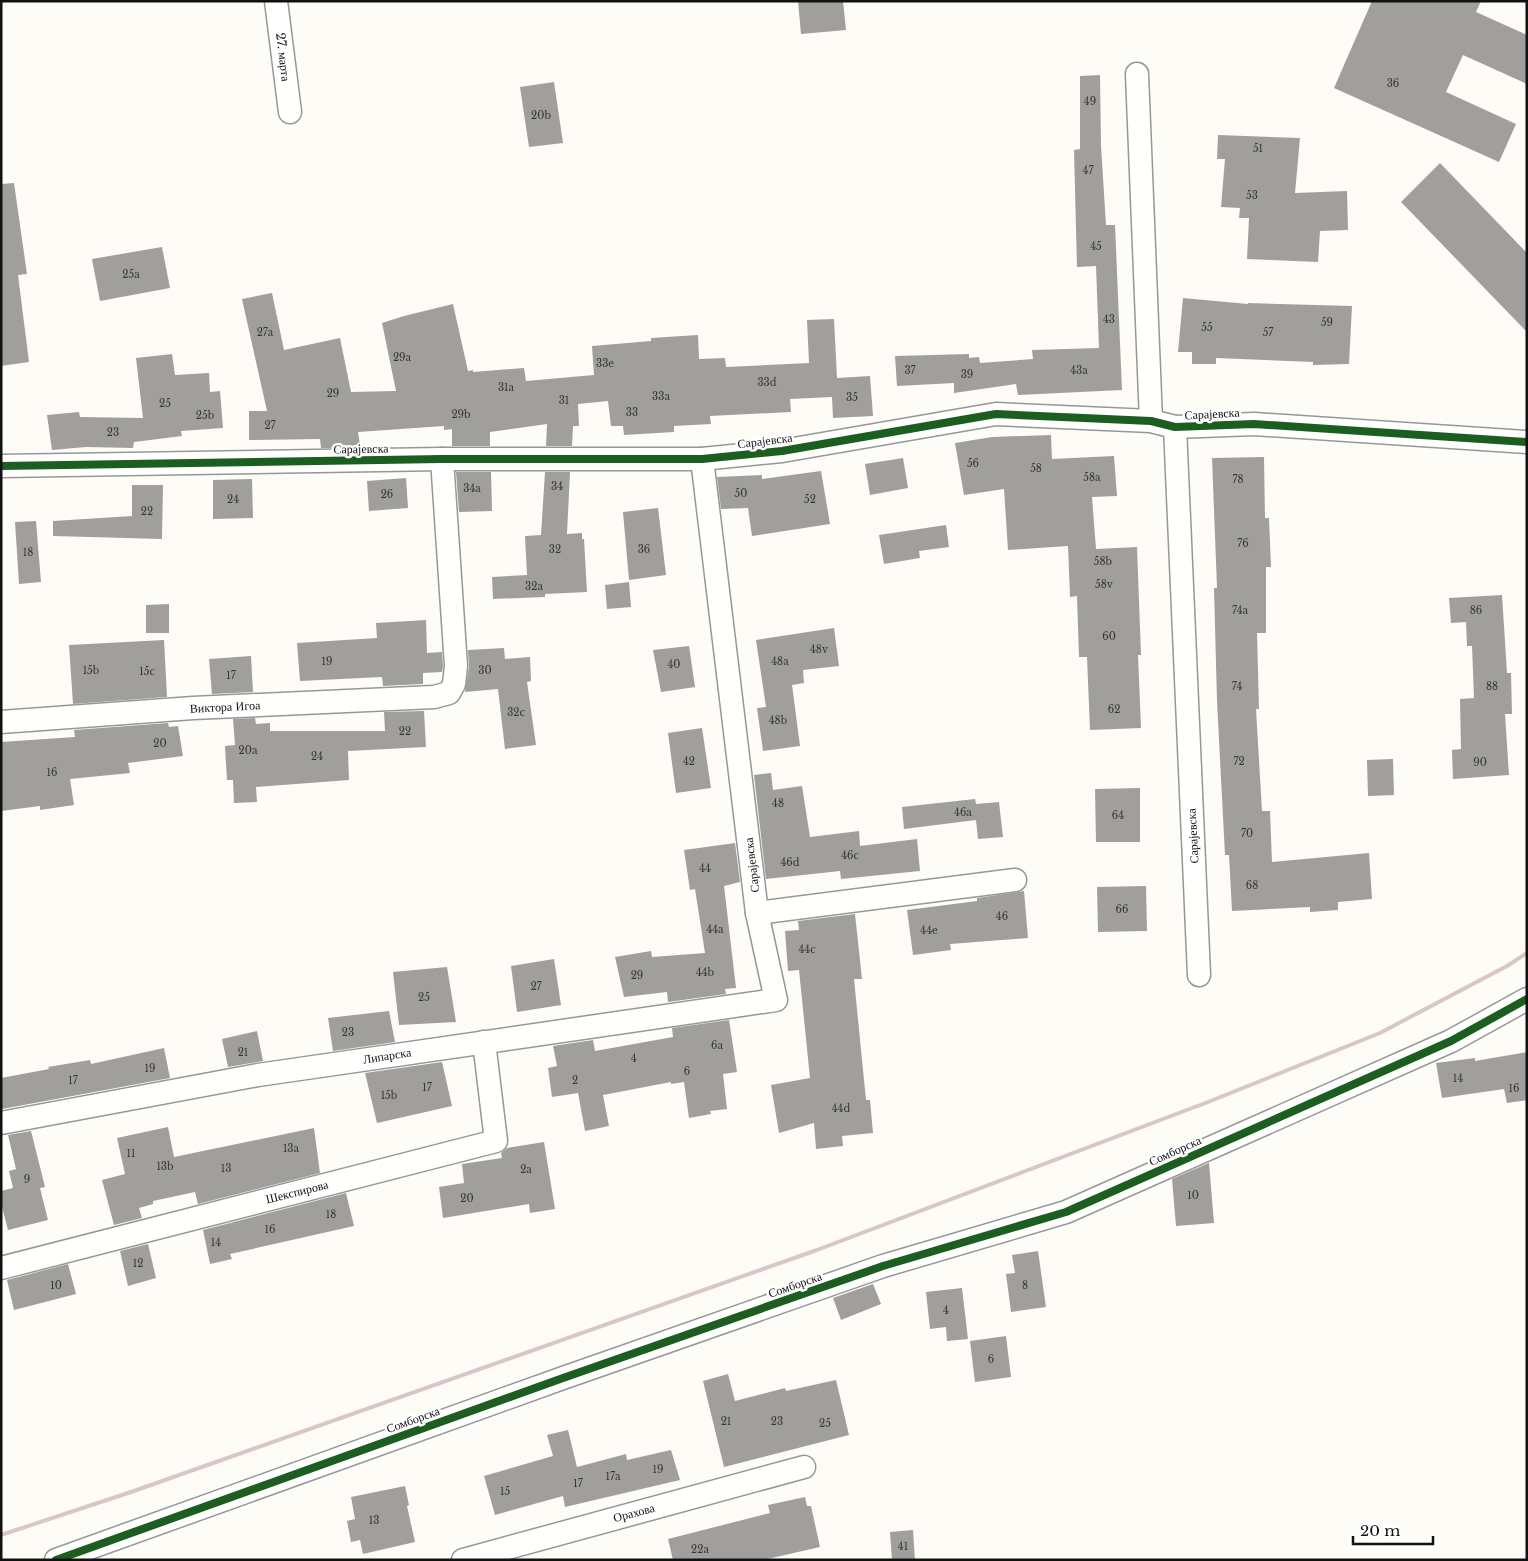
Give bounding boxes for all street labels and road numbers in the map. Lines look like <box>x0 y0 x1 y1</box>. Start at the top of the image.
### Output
street label: 27. марта <box>273 32 294 83</box>
street label: Сарајевска <box>1184 405 1241 422</box>
street label: Сарајевска <box>737 430 794 451</box>
street label: Сарајевска <box>333 441 389 456</box>
street label: Виктора Игоа <box>189 697 261 716</box>
street label: Сарајевска <box>1184 807 1201 864</box>
street label: Сарајевска <box>741 836 762 893</box>
street label: Липарска <box>362 1044 413 1067</box>
street label: Сомборска <box>1146 1132 1204 1169</box>
street label: Шекспирова <box>264 1176 330 1207</box>
street label: Сомборска <box>766 1268 824 1301</box>
street label: Сомборска <box>384 1403 442 1436</box>
street label: Орахова <box>611 1500 657 1525</box>

